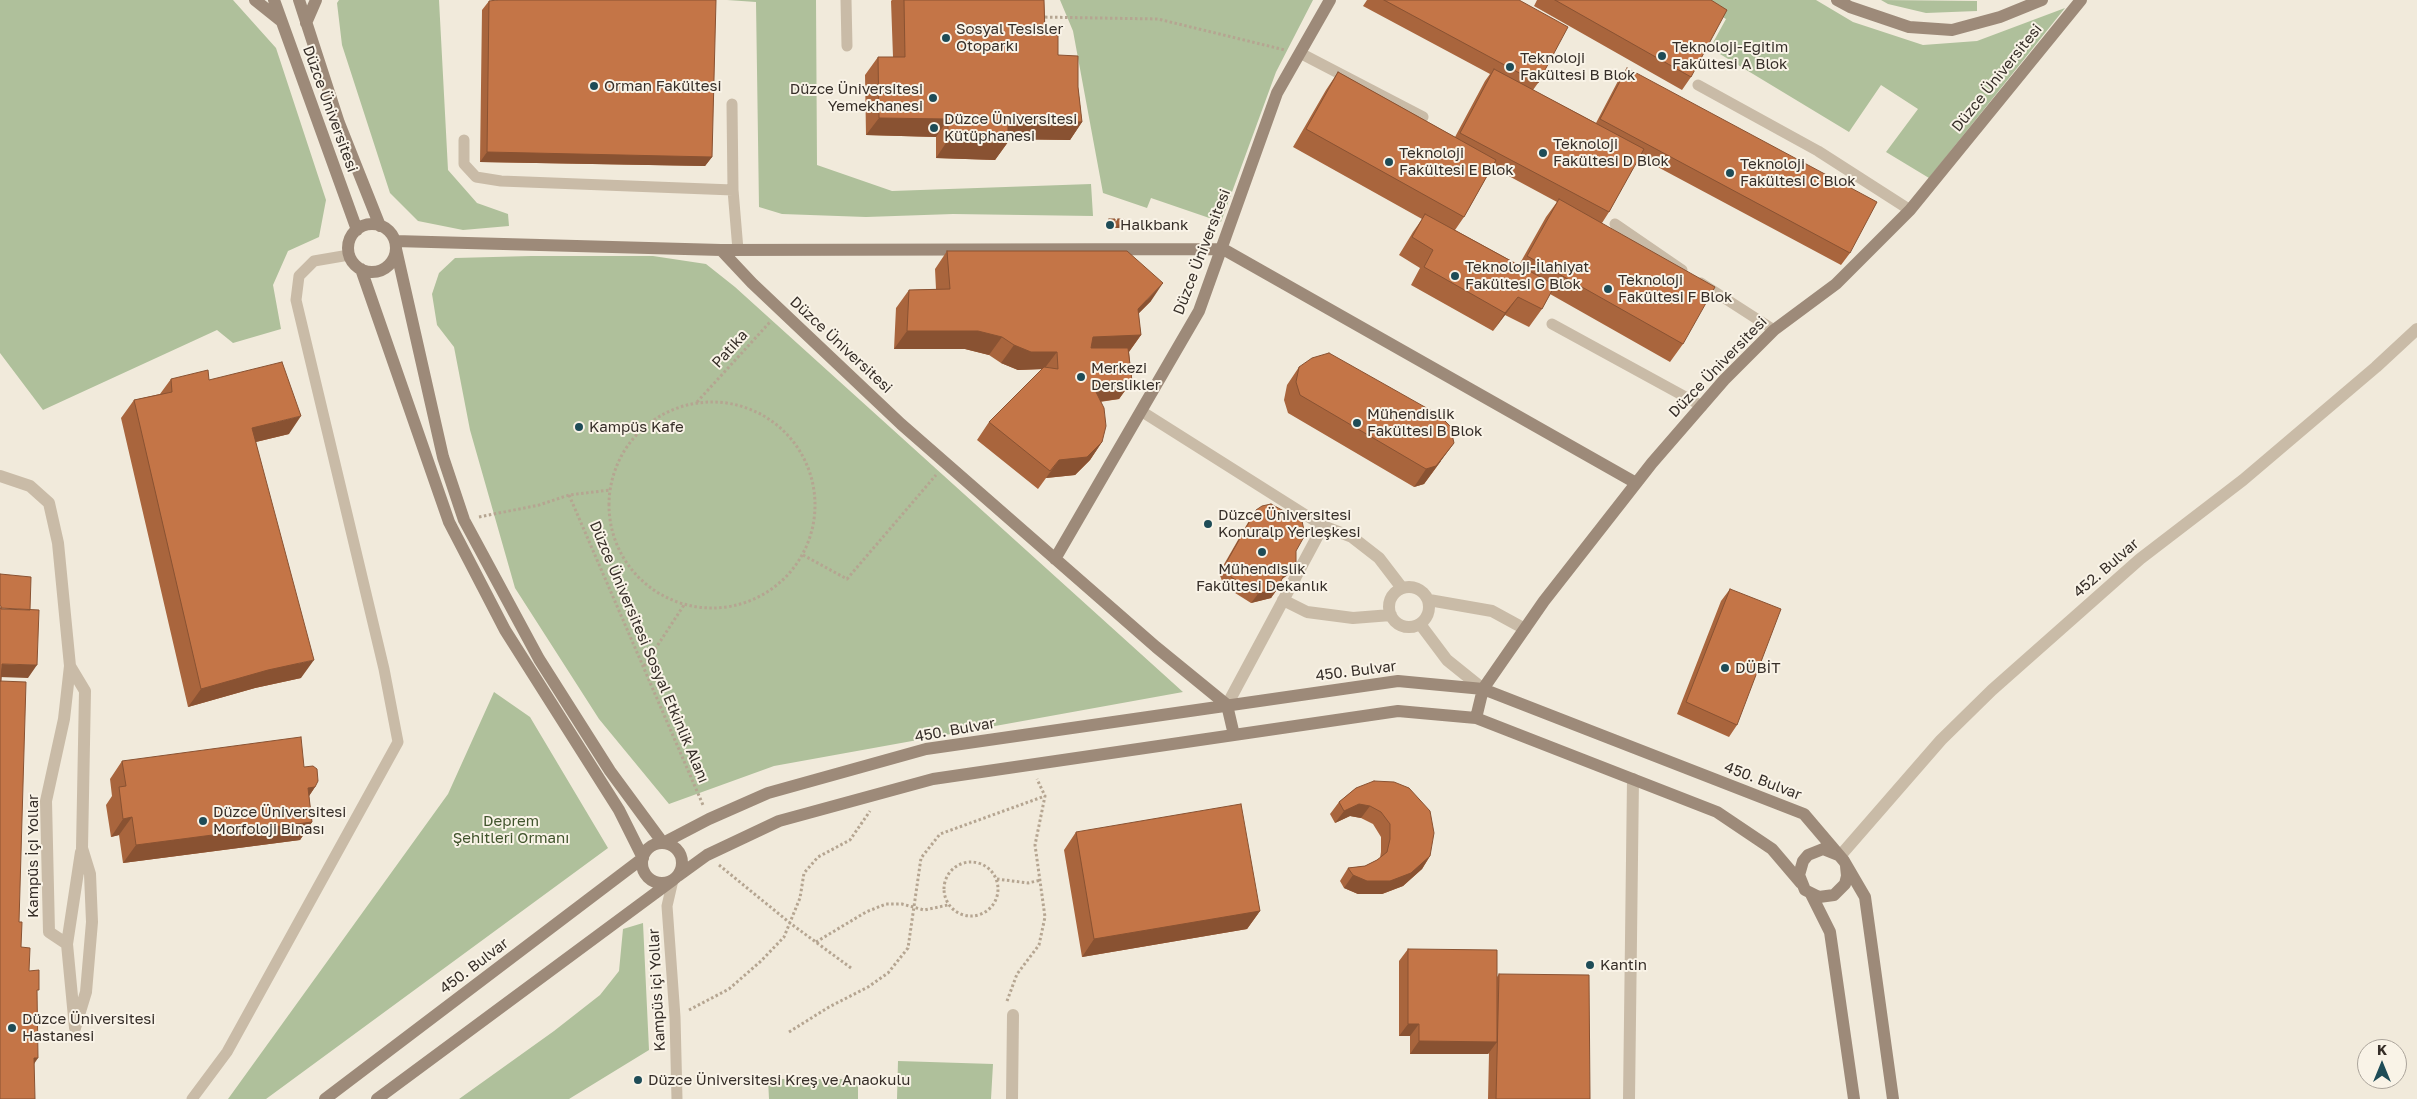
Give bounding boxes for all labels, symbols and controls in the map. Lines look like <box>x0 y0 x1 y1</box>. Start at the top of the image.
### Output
place label: Sosyal Tesisler Otoparkı <box>956 20 1063 55</box>
street label: Düzce Üniversitesi <box>1948 21 2046 135</box>
marker: Sosyal Tesisler Otoparkı <box>940 32 952 44</box>
place label: Teknoloji-Eğitim Fakültesi A Blok <box>1672 38 1788 73</box>
street label: Düzce Üniversitesi <box>299 43 361 175</box>
place label: Teknoloji Fakültesi B Blok <box>1520 49 1636 84</box>
marker: Teknoloji-Eğitim Fakültesi A Blok <box>1656 50 1668 62</box>
marker: Teknoloji Fakültesi B Blok <box>1504 61 1516 73</box>
place label: Orman Fakültesi <box>604 77 721 95</box>
marker: Orman Fakültesi <box>588 80 600 92</box>
place label: Düzce Üniversitesi Yemekhanesi <box>790 80 923 115</box>
marker: Düzce Üniversitesi Yemekhanesi <box>927 92 939 104</box>
place label: Düzce Üniversitesi Kütüphanesi <box>944 110 1077 145</box>
marker: Düzce Üniversitesi Kütüphanesi <box>928 122 940 134</box>
place label: Teknoloji Fakültesi D Blok <box>1553 135 1669 170</box>
place label: Teknoloji Fakültesi E Blok <box>1399 144 1514 179</box>
marker: Teknoloji Fakültesi D Blok <box>1537 147 1549 159</box>
place label: Teknoloji Fakültesi C Blok <box>1740 155 1856 190</box>
marker: Teknoloji Fakültesi E Blok <box>1383 156 1395 168</box>
marker: Teknoloji Fakültesi C Blok <box>1724 167 1736 179</box>
street label: Düzce Üniversitesi <box>1170 187 1234 317</box>
place label: Halkbank <box>1120 216 1189 234</box>
marker: Halkbank <box>1104 219 1116 231</box>
place label: Teknoloji-İlahiyat Fakültesi G Blok <box>1465 258 1589 293</box>
marker: Teknoloji-İlahiyat Fakültesi G Blok <box>1449 270 1461 282</box>
place label: Teknoloji Fakültesi F Blok <box>1618 271 1732 306</box>
marker: Teknoloji Fakültesi F Blok <box>1602 283 1614 295</box>
street label: Düzce Üniversitesi <box>786 293 896 397</box>
street label: Düzce Üniversitesi <box>1665 313 1771 421</box>
street label: Patika <box>708 326 752 372</box>
place label: Merkezi Derslikler <box>1091 359 1160 394</box>
marker: Merkezi Derslikler <box>1075 371 1087 383</box>
place label: Mühendislik Fakültesi B Blok <box>1367 405 1483 440</box>
marker: Mühendislik Fakültesi B Blok <box>1351 417 1363 429</box>
place label: Kampüs Kafe <box>589 418 684 436</box>
marker: Kampüs Kafe <box>573 421 585 433</box>
place label: Düzce Üniversitesi Konuralp Yerleşkesi <box>1218 506 1360 541</box>
street label: Düzce Üniversitesi Sosyal Etkinlik Alanı <box>585 518 713 786</box>
marker: Düzce Üniversitesi Konuralp Yerleşkesi <box>1202 518 1214 530</box>
street label: 452. Bulvar <box>2070 535 2142 601</box>
marker: Mühendislik Fakültesi Dekanlık <box>1256 546 1268 558</box>
place label: Mühendislik Fakültesi Dekanlık <box>1196 560 1328 595</box>
street label: 450. Bulvar <box>1315 657 1397 685</box>
place label: DÜBİT <box>1735 659 1781 677</box>
marker: DÜBİT <box>1719 662 1731 674</box>
street label: 450. Bulvar <box>913 714 997 746</box>
street label: 450. Bulvar <box>1722 758 1804 804</box>
street label: Kampüs İçi Yollar <box>24 794 42 918</box>
place label: Düzce Üniversitesi Morfoloji Binası <box>213 803 346 838</box>
park label: Deprem Şehitleri Ormanı <box>453 812 569 847</box>
marker: Düzce Üniversitesi Morfoloji Binası <box>197 815 209 827</box>
street label: Kampüs içi Yollar <box>645 928 669 1052</box>
street label: 450. Bulvar <box>436 934 512 998</box>
place label: Kantin <box>1600 956 1647 974</box>
marker: Kantin <box>1584 959 1596 971</box>
place label: Düzce Üniversitesi Hastanesi <box>22 1010 155 1045</box>
marker: Düzce Üniversitesi Hastanesi <box>6 1022 18 1034</box>
north arrow <box>2357 1039 2407 1089</box>
text: K <box>2377 1041 2387 1058</box>
place label: Düzce Üniversitesi Kreş ve Anaokulu <box>648 1071 910 1089</box>
marker: Düzce Üniversitesi Kreş ve Anaokulu <box>632 1074 644 1086</box>

